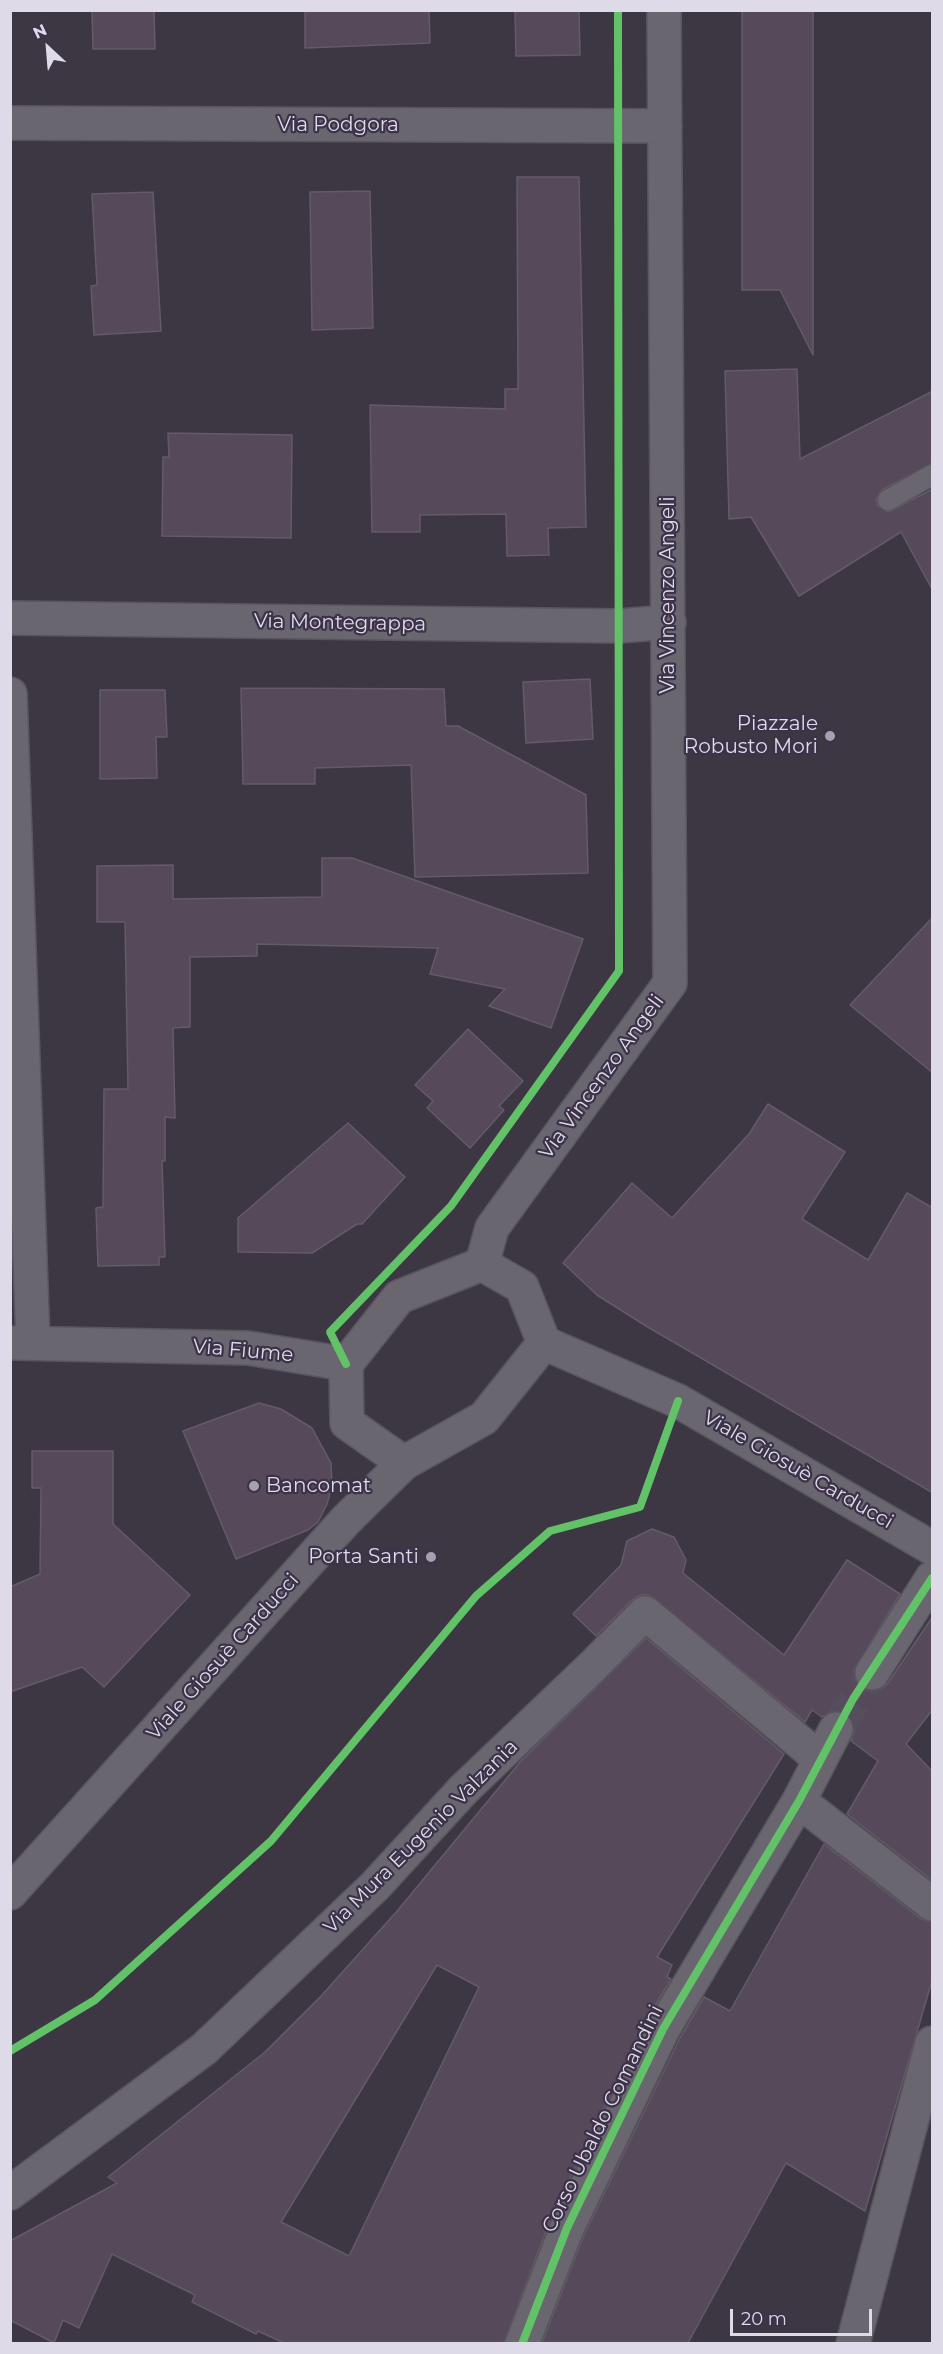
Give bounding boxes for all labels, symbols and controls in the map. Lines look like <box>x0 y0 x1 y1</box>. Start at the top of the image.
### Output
north arrow <box>18 18 78 78</box>
text: N <box>30 20 50 43</box>
street label: Via Podgora <box>277 113 399 137</box>
street label: Via Vincenzo Angeli <box>656 496 680 694</box>
street label: Via Montegrappa <box>254 609 426 637</box>
place label: Piazzale Robusto Mori <box>684 712 818 759</box>
marker: Piazzale Robusto Mori <box>823 729 837 743</box>
street label: Via Vincenzo Angeli <box>534 990 670 1164</box>
street label: Via Fiume <box>192 1335 294 1367</box>
street label: Viale Giosuè Carducci <box>699 1406 897 1534</box>
place label: Bancomat <box>266 1474 371 1498</box>
marker: Bancomat <box>247 1479 261 1493</box>
place label: Porta Santi <box>308 1545 419 1569</box>
marker: Porta Santi <box>424 1550 438 1564</box>
street label: Viale Giosuè Carducci <box>142 1569 304 1745</box>
street label: Via Mura Eugenio Valzania <box>319 1735 523 1939</box>
street label: Corso Ubaldo Comandini <box>537 2001 669 2237</box>
scale bar <box>733 2297 876 2335</box>
text: 20 m <box>741 2308 787 2330</box>

